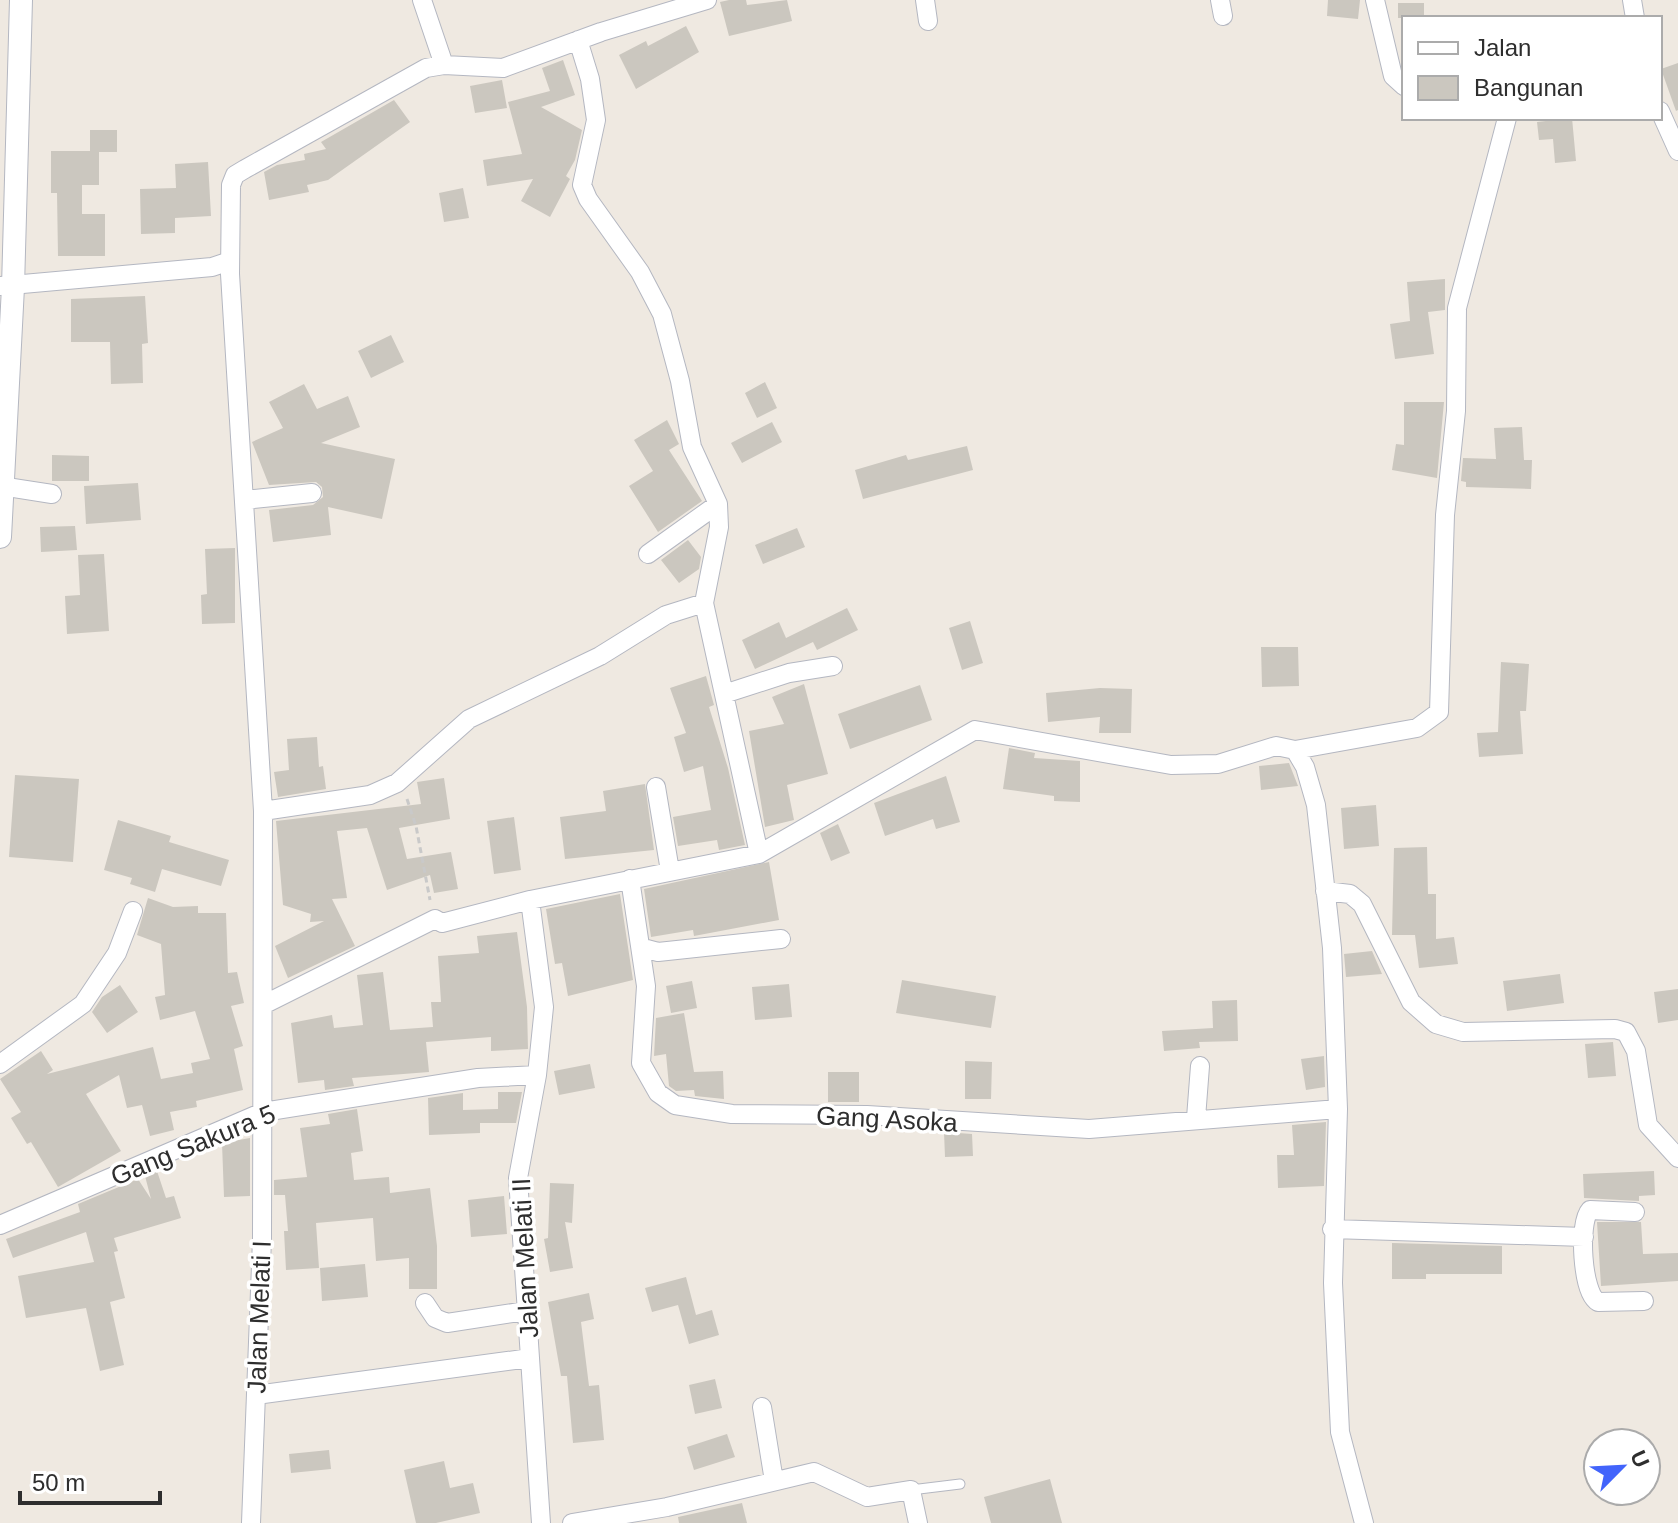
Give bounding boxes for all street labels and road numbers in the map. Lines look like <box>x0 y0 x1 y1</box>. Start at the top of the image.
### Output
street label: Gang Sakura 5 <box>106 1098 280 1192</box>
street label: Gang Asoka <box>815 1100 959 1138</box>
street label: Jalan Melati II <box>506 1177 544 1339</box>
street label: Jalan Melati I <box>241 1240 277 1394</box>

